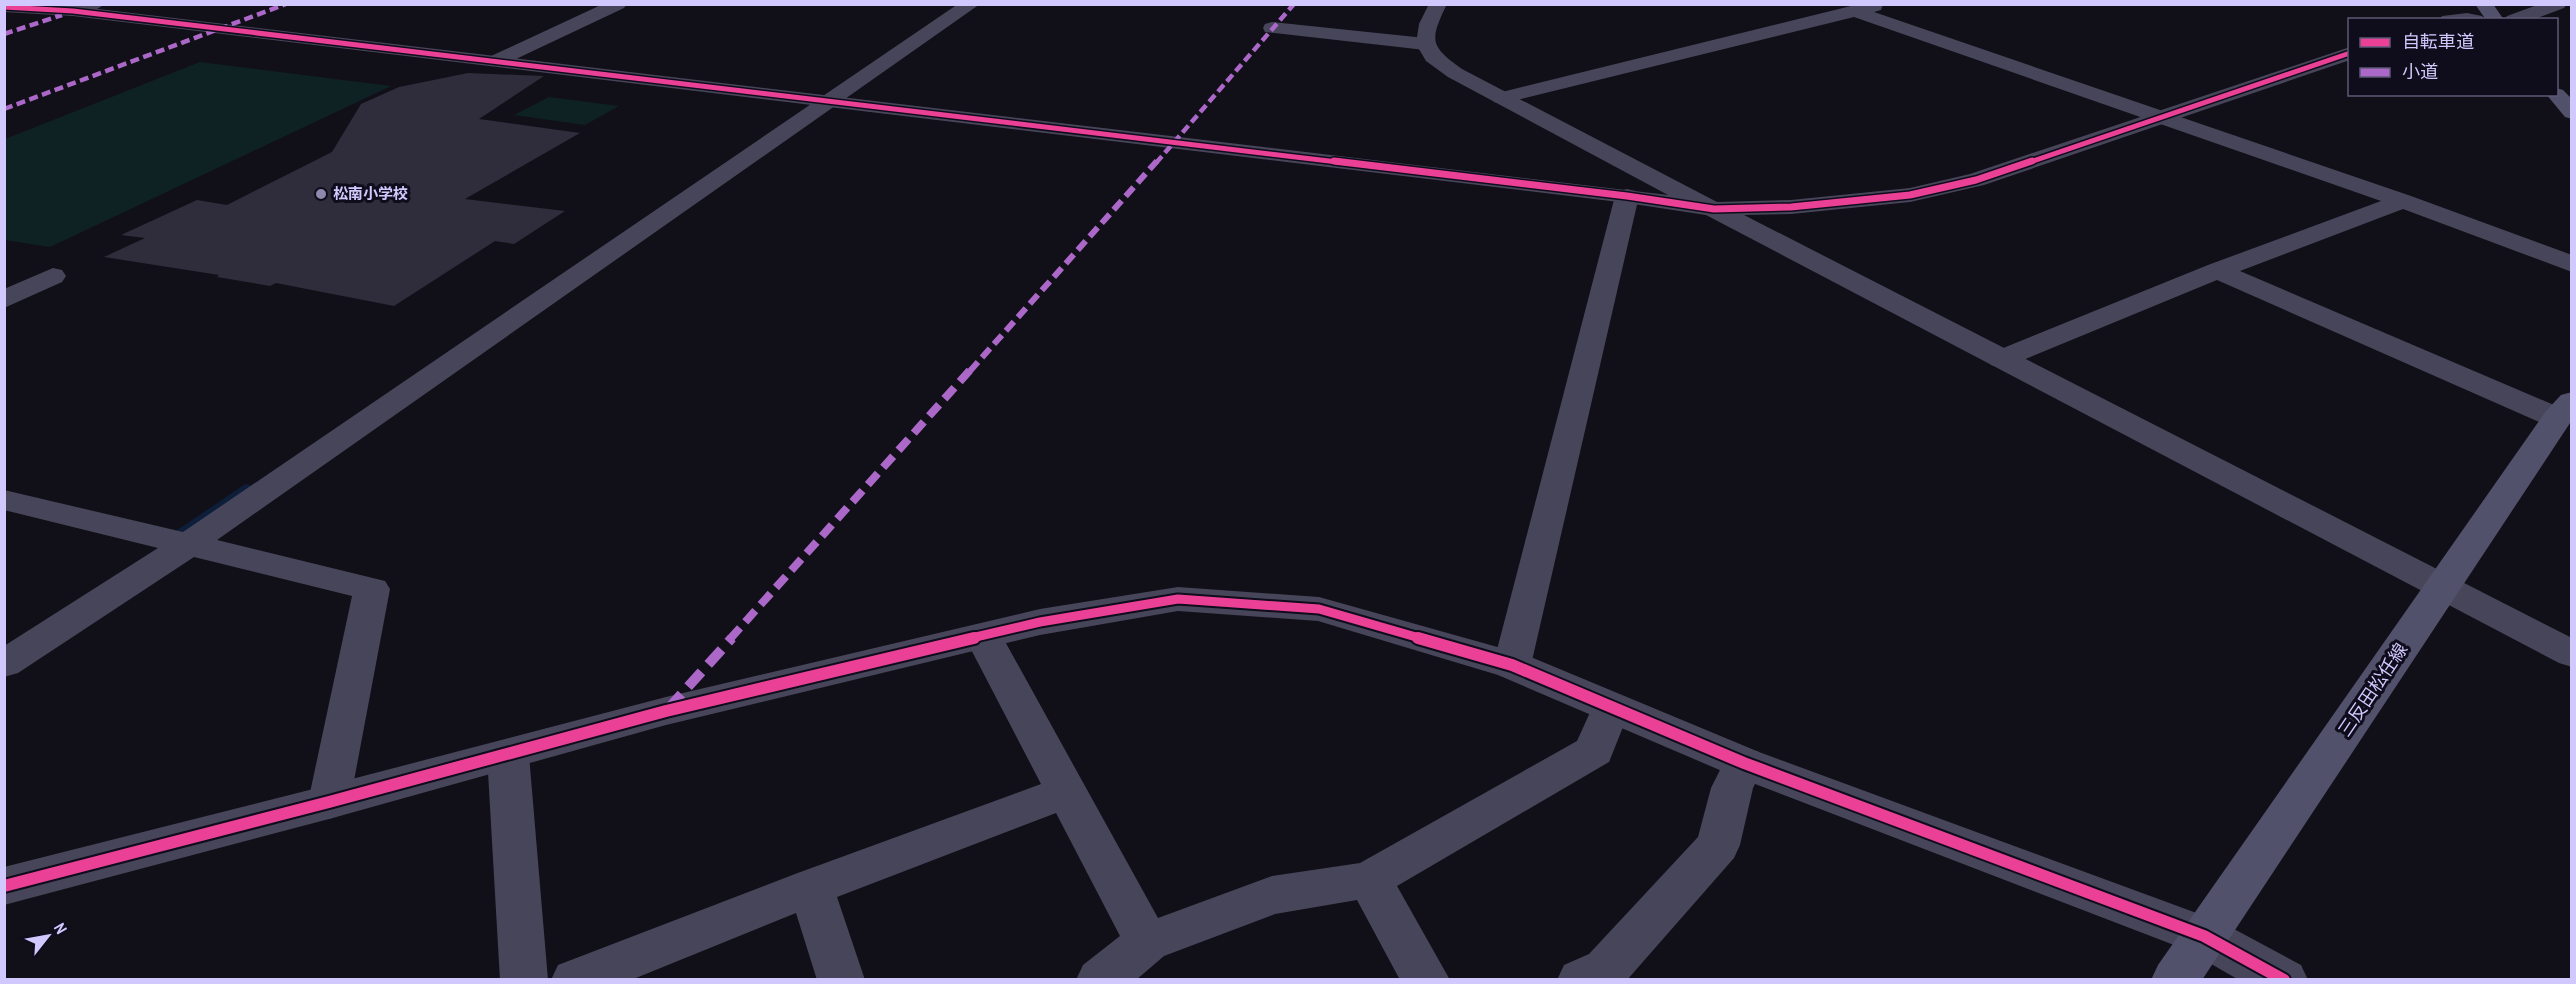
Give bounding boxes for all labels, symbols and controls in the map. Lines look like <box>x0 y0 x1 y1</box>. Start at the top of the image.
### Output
legend <box>2348 18 2558 96</box>
text: 自転車道 <box>2402 29 2474 54</box>
text: 小道 <box>2402 59 2438 84</box>
place label: 松南小学校 <box>333 183 408 204</box>
marker: 松南小学校 <box>314 187 328 201</box>
street label: 三反田松任線 <box>2332 638 2413 741</box>
north arrow <box>18 906 78 966</box>
text: N <box>49 919 73 938</box>

